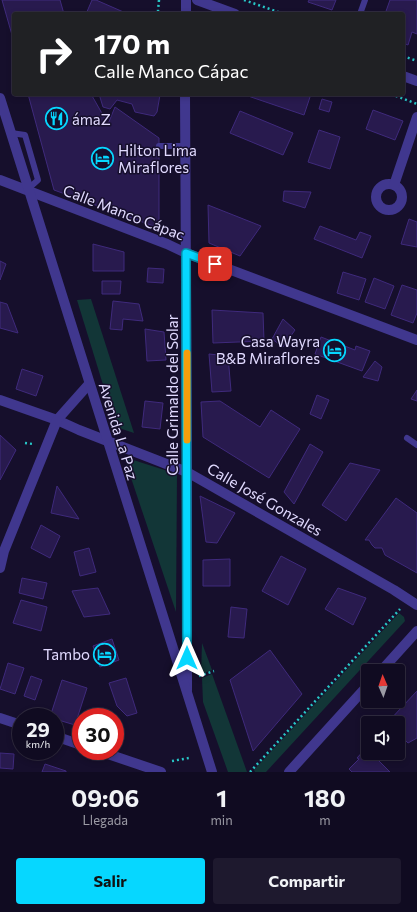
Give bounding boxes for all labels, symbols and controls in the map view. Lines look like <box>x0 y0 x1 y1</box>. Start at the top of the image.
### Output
text: 170 m <box>94 26 170 60</box>
icon: right <box>28 28 80 80</box>
text: Calle Manco Cápac <box>94 60 248 82</box>
restaurant icon: ámaZ <box>44 106 70 132</box>
place label: ámaZ <box>72 110 111 128</box>
place label: Hilton Lima Miraflores <box>118 141 197 176</box>
hotel icon: Hilton Lima Miraflores <box>89 146 115 172</box>
street label: Calle Manco Cápac <box>61 181 187 243</box>
pin <box>198 247 232 281</box>
icon: arrive <box>204 253 226 275</box>
street label: Calle Grimaldo del Solar <box>163 314 181 476</box>
place label: Casa Wayra B&B Miraflores <box>216 332 320 367</box>
hotel icon: Casa Wayra B&B Miraflores <box>322 337 348 363</box>
street label: Avenida La Paz <box>96 380 142 482</box>
street label: Calle José Gonzales <box>204 459 326 539</box>
position arrow <box>166 637 208 679</box>
hotel icon: Tambo <box>92 641 118 667</box>
place label: Tambo <box>43 645 90 663</box>
north arrow <box>361 664 405 708</box>
map controls <box>361 664 405 760</box>
speed limit sign: 30 <box>72 708 124 760</box>
button: sound <box>361 716 405 760</box>
text: 29 <box>26 717 50 741</box>
text: km/h <box>26 738 50 750</box>
text: 09:06 <box>71 783 139 812</box>
text: 1 <box>216 783 227 812</box>
text: 180 <box>304 783 346 812</box>
text: Llegada <box>82 812 128 828</box>
text: min <box>211 812 233 828</box>
text: m <box>319 812 331 828</box>
button: Salir <box>16 858 205 904</box>
button: Compartir <box>213 858 401 904</box>

